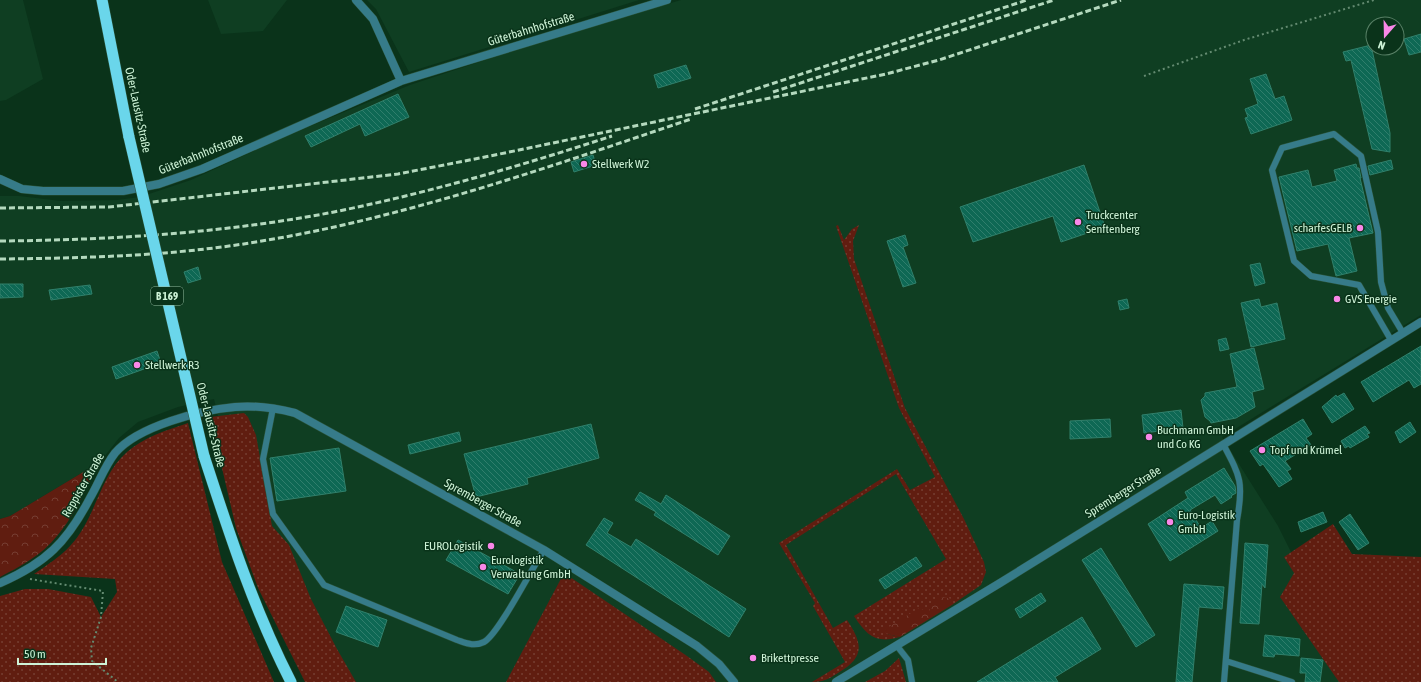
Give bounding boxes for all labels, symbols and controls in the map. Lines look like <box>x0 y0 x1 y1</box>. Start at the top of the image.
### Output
street label: Güterbahnhofstraße <box>486 9 576 49</box>
north arrow <box>1365 16 1405 56</box>
text: N <box>1376 39 1387 52</box>
street label: Oder-Lausitz-Straße <box>122 66 154 154</box>
street label: Güterbahnhofstraße <box>157 131 245 177</box>
place label: Stellwerk W2 <box>592 157 649 171</box>
marker: Stellwerk W2 <box>579 159 589 169</box>
place label: Truckcenter Senftenberg <box>1086 208 1141 236</box>
marker: Truckcenter Senftenberg <box>1073 217 1083 227</box>
place label: scharfesGELB <box>1294 221 1352 235</box>
marker: scharfesGELB <box>1355 223 1365 233</box>
road number: B 169 <box>151 287 183 305</box>
place label: GVS Energie <box>1345 292 1397 306</box>
marker: GVS Energie <box>1332 294 1342 304</box>
place label: Stellwerk R3 <box>145 358 200 372</box>
marker: Stellwerk R3 <box>132 360 142 370</box>
street label: Oder-Lausitz-Straße <box>194 381 228 469</box>
place label: Buchmann GmbH und Co KG <box>1157 423 1234 451</box>
marker: Buchmann GmbH und Co KG <box>1144 432 1154 442</box>
place label: Topf und Krümel <box>1270 443 1343 457</box>
marker: Topf und Krümel <box>1257 445 1267 455</box>
street label: Reppister Straße <box>59 450 107 520</box>
street label: Spremberger Straße <box>1083 463 1163 521</box>
street label: Spremberger Straße <box>442 476 524 530</box>
place label: Euro-Logistik GmbH <box>1178 508 1236 536</box>
marker: Euro-Logistik GmbH <box>1165 517 1175 527</box>
place label: EUROLogistik <box>424 539 484 553</box>
marker: EUROLogistik <box>486 541 496 551</box>
place label: Eurologistik Verwaltung GmbH <box>491 553 571 581</box>
marker: Eurologistik Verwaltung GmbH <box>478 562 488 572</box>
scale bar <box>18 640 106 666</box>
text: 50 m <box>24 647 46 661</box>
place label: Brikettpresse <box>761 651 819 665</box>
marker: Brikettpresse <box>748 653 758 663</box>

